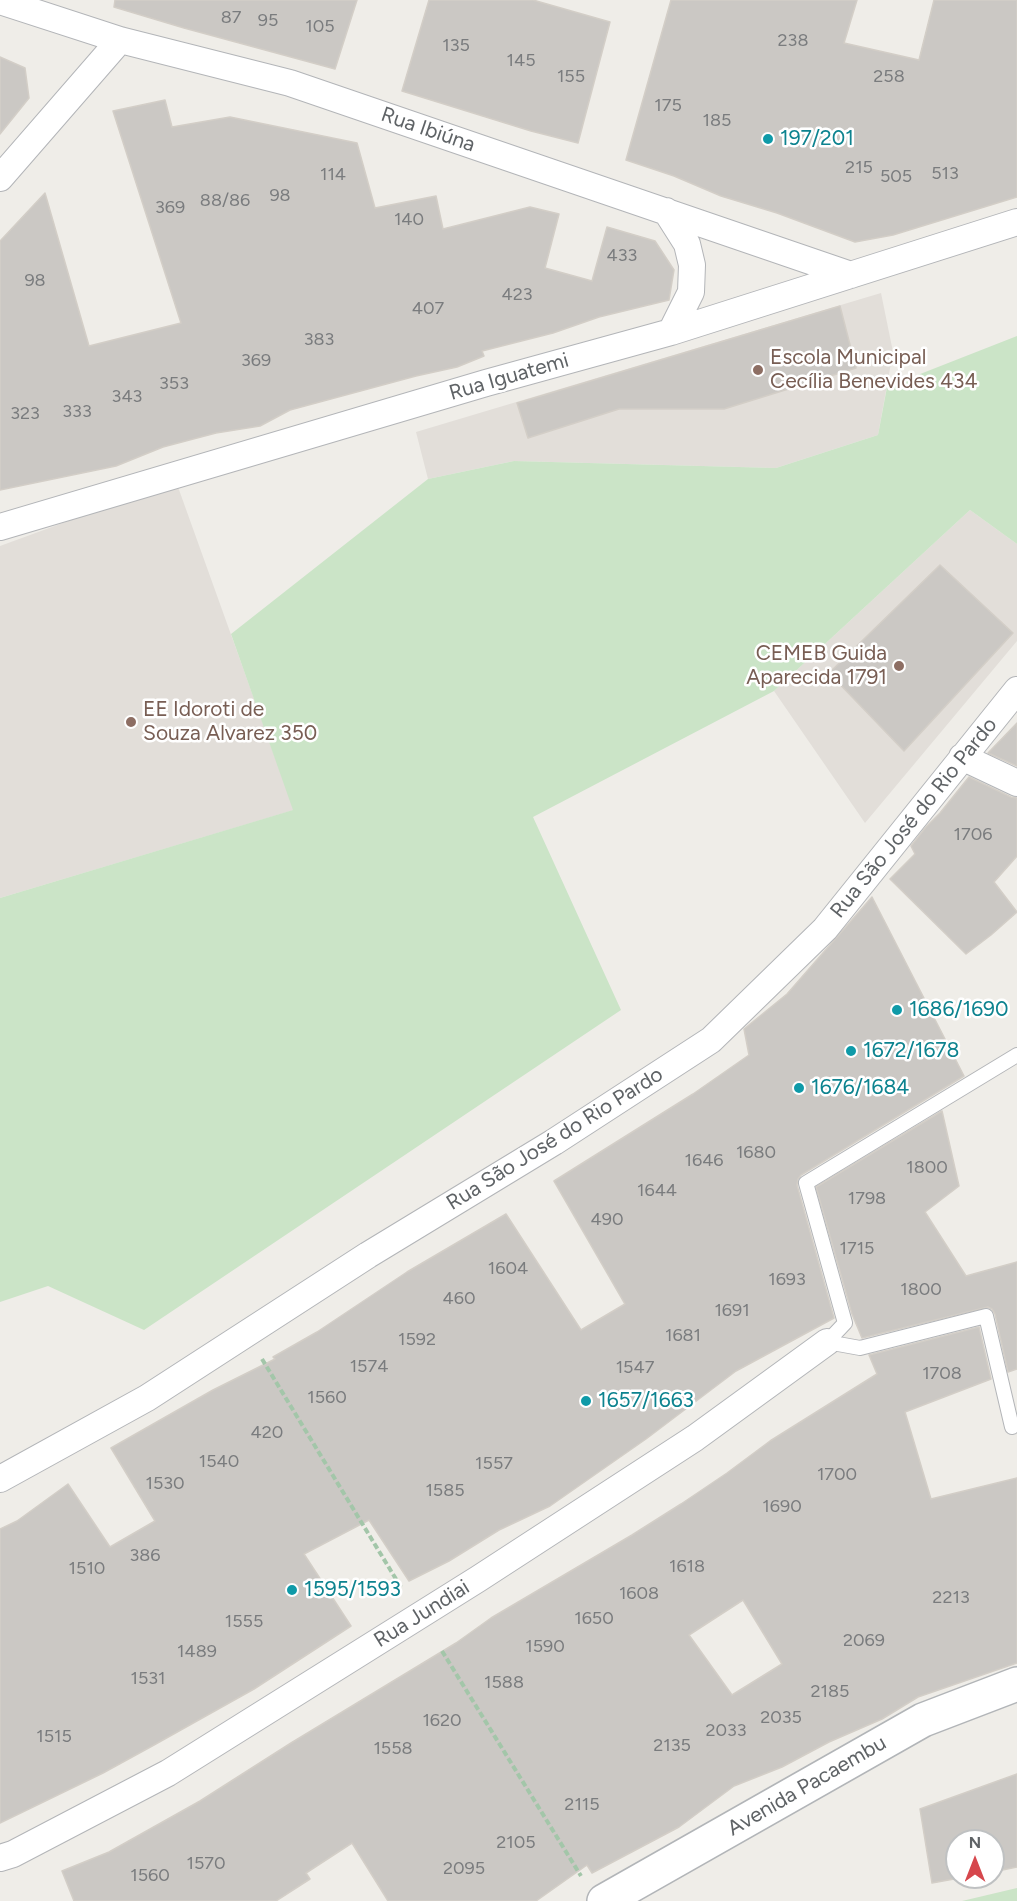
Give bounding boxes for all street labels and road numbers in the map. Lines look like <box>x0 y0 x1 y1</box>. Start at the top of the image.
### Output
street label: Rua Ibiúna <box>378 102 478 158</box>
street label: Rua Iguatemi <box>446 348 572 406</box>
street label: Rua São José do Rio Pardo <box>825 713 1003 923</box>
street label: Rua São José do Rio Pardo <box>442 1062 668 1216</box>
street label: Rua Jundiai <box>370 1575 474 1653</box>
street label: Avenida Pacaembu <box>723 1730 891 1842</box>

